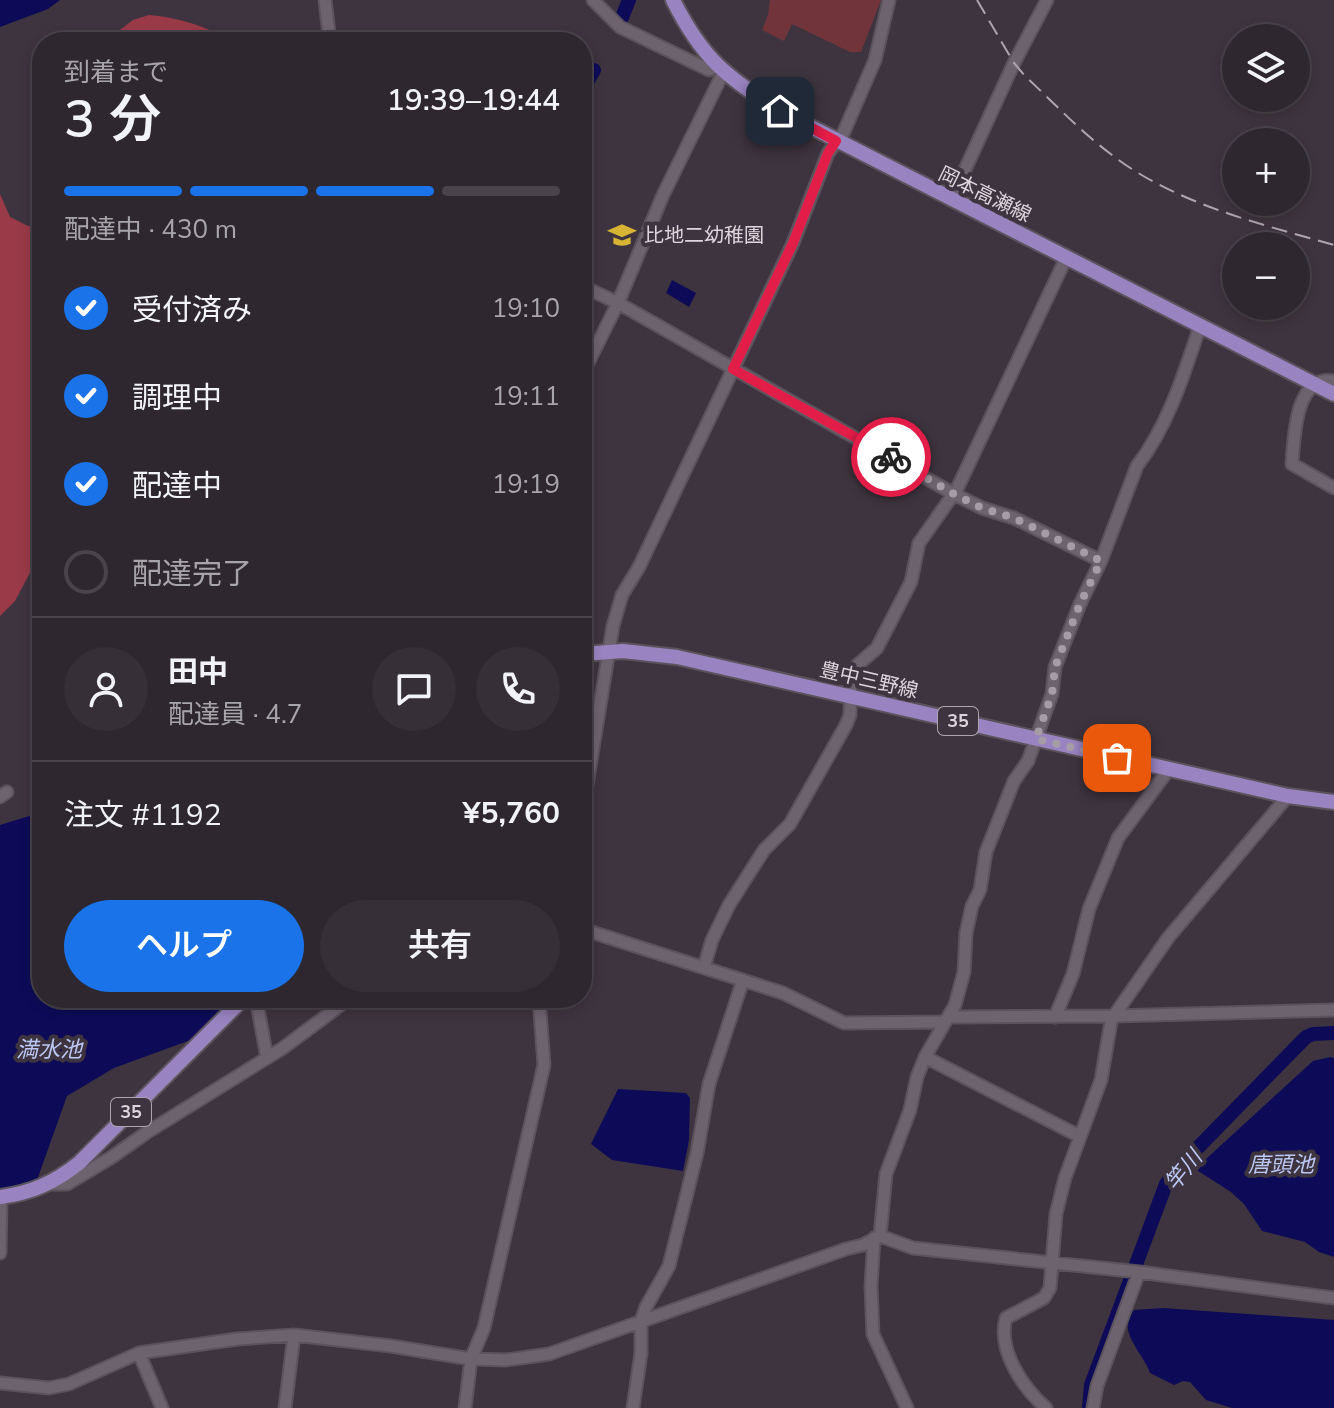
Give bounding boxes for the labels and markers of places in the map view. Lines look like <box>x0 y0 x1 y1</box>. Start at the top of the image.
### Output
pin <box>746 77 814 145</box>
school or university icon: 比地二幼稚園 <box>607 220 637 250</box>
place label: 比地二幼稚園 <box>644 222 764 249</box>
pin <box>1083 724 1151 792</box>

